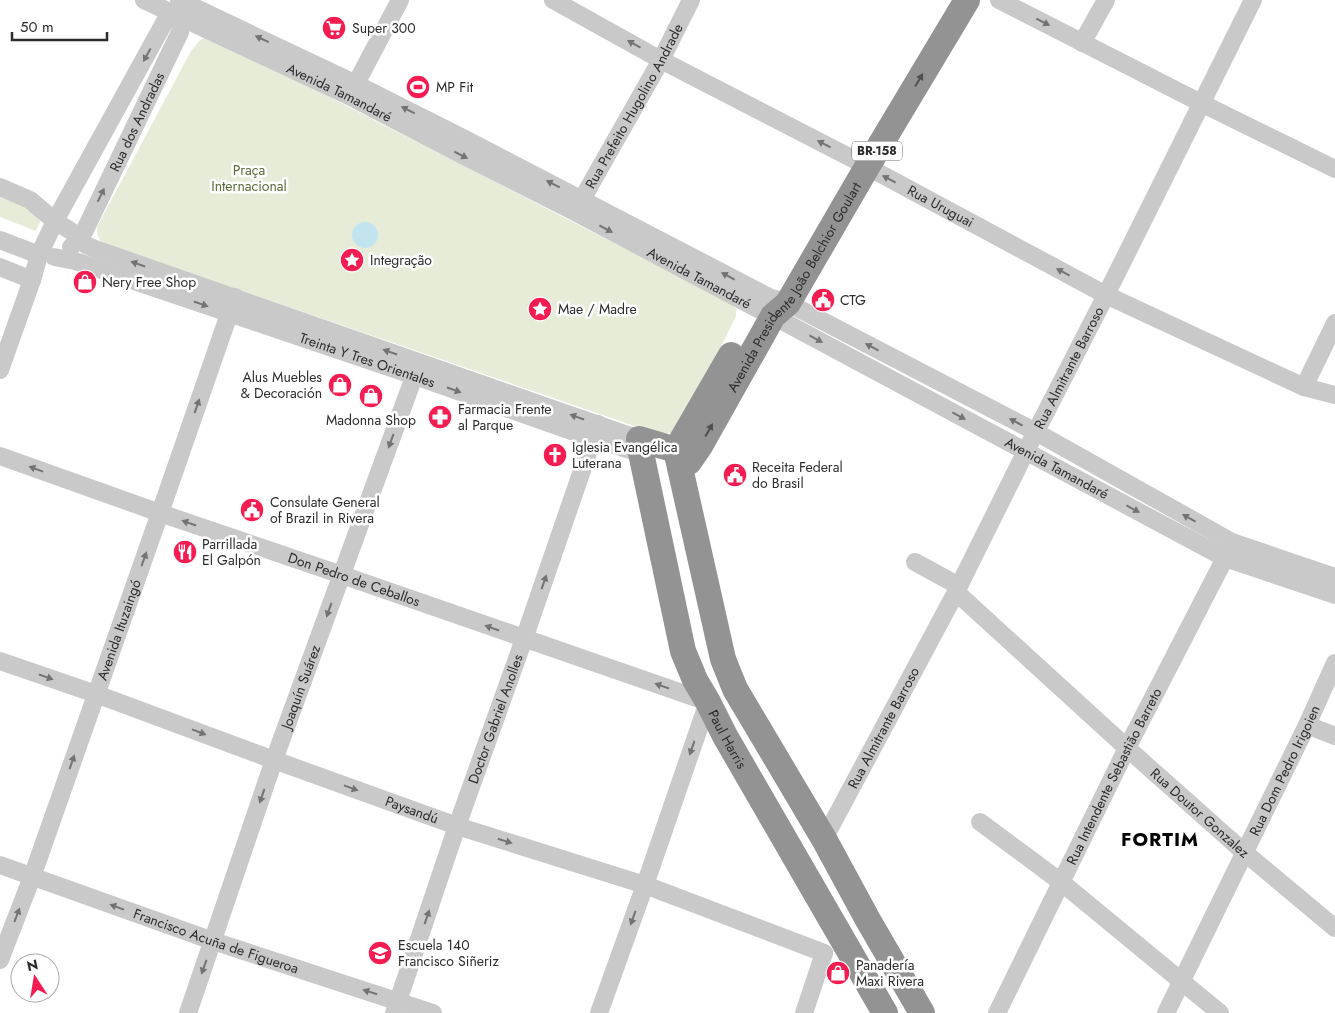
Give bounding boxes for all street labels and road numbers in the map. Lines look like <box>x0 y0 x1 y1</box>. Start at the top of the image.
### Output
street label: Rua Prefeito Hugolino Andrade <box>580 20 688 192</box>
street label: Avenida Tamandaré <box>283 58 395 127</box>
street label: Rua dos Andradas <box>104 69 169 175</box>
road number: BR-158 <box>852 142 902 160</box>
street label: Avenida Presidente João Belchior Goulart <box>722 178 866 396</box>
street label: Rua Uruguai <box>904 180 977 232</box>
street label: Avenida Tamandaré <box>644 242 755 314</box>
street label: Rua Almitrante Barroso <box>1029 303 1109 432</box>
street label: Treinta Y Tres Orientales <box>297 328 438 392</box>
street label: Avenida Tamandaré <box>1001 432 1112 504</box>
street label: Don Pedro de Ceballos <box>285 547 423 611</box>
street label: Avenida Ituzaingó <box>92 576 146 683</box>
street label: Joaquín Suárez <box>275 642 325 734</box>
street label: Doctor Gabriel Anolles <box>463 651 528 786</box>
street label: Rua Almitrante Barroso <box>843 663 924 792</box>
street label: Rua Intendente Sebastião Barreto <box>1061 684 1167 868</box>
street label: Rua Dom Pedro Irigoien <box>1244 702 1325 839</box>
street label: Paul Harris <box>703 706 752 773</box>
street label: Rua Doutor Gonzalez <box>1146 763 1254 863</box>
street label: Paysandú <box>383 791 441 829</box>
street label: Francisco Acuña de Figueroa <box>131 903 301 978</box>

